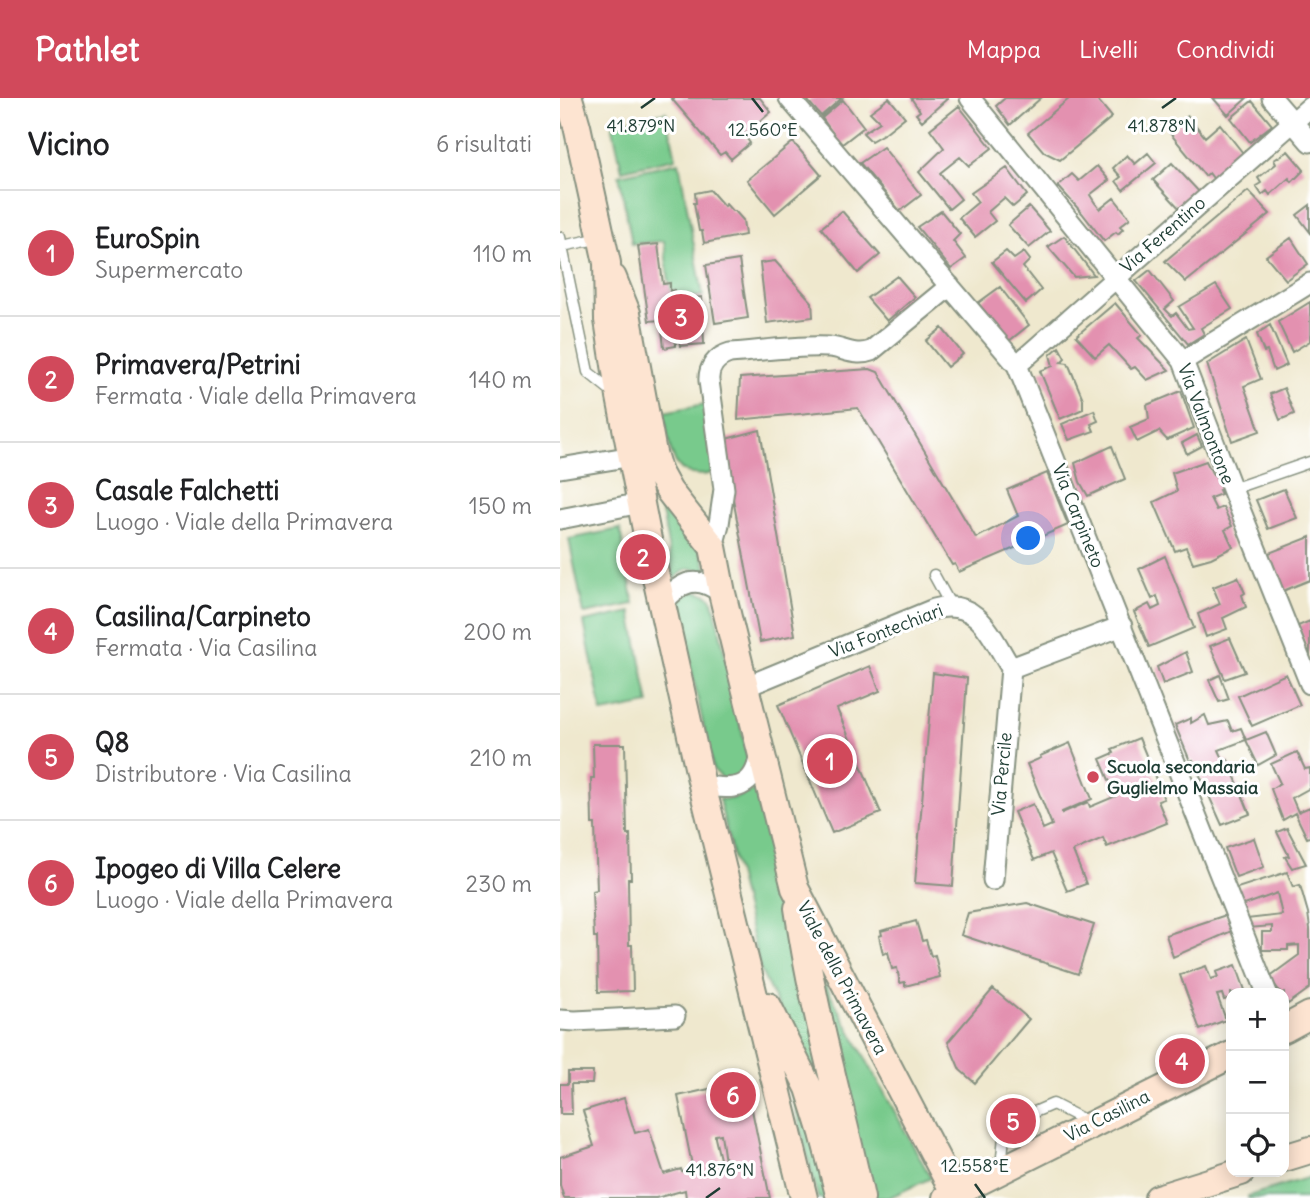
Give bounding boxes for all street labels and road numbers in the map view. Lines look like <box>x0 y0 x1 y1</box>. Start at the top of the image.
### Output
street label: Via Ferentino <box>1115 191 1210 278</box>
street label: Via Valmontone <box>1173 360 1240 487</box>
street label: Via Carpineto <box>1047 461 1110 571</box>
street label: Via Fontechiari <box>825 598 946 663</box>
street label: Via Percile <box>986 731 1017 817</box>
street label: Viale della Primavera <box>792 897 893 1058</box>
street label: Via Casilina <box>1060 1084 1153 1147</box>

